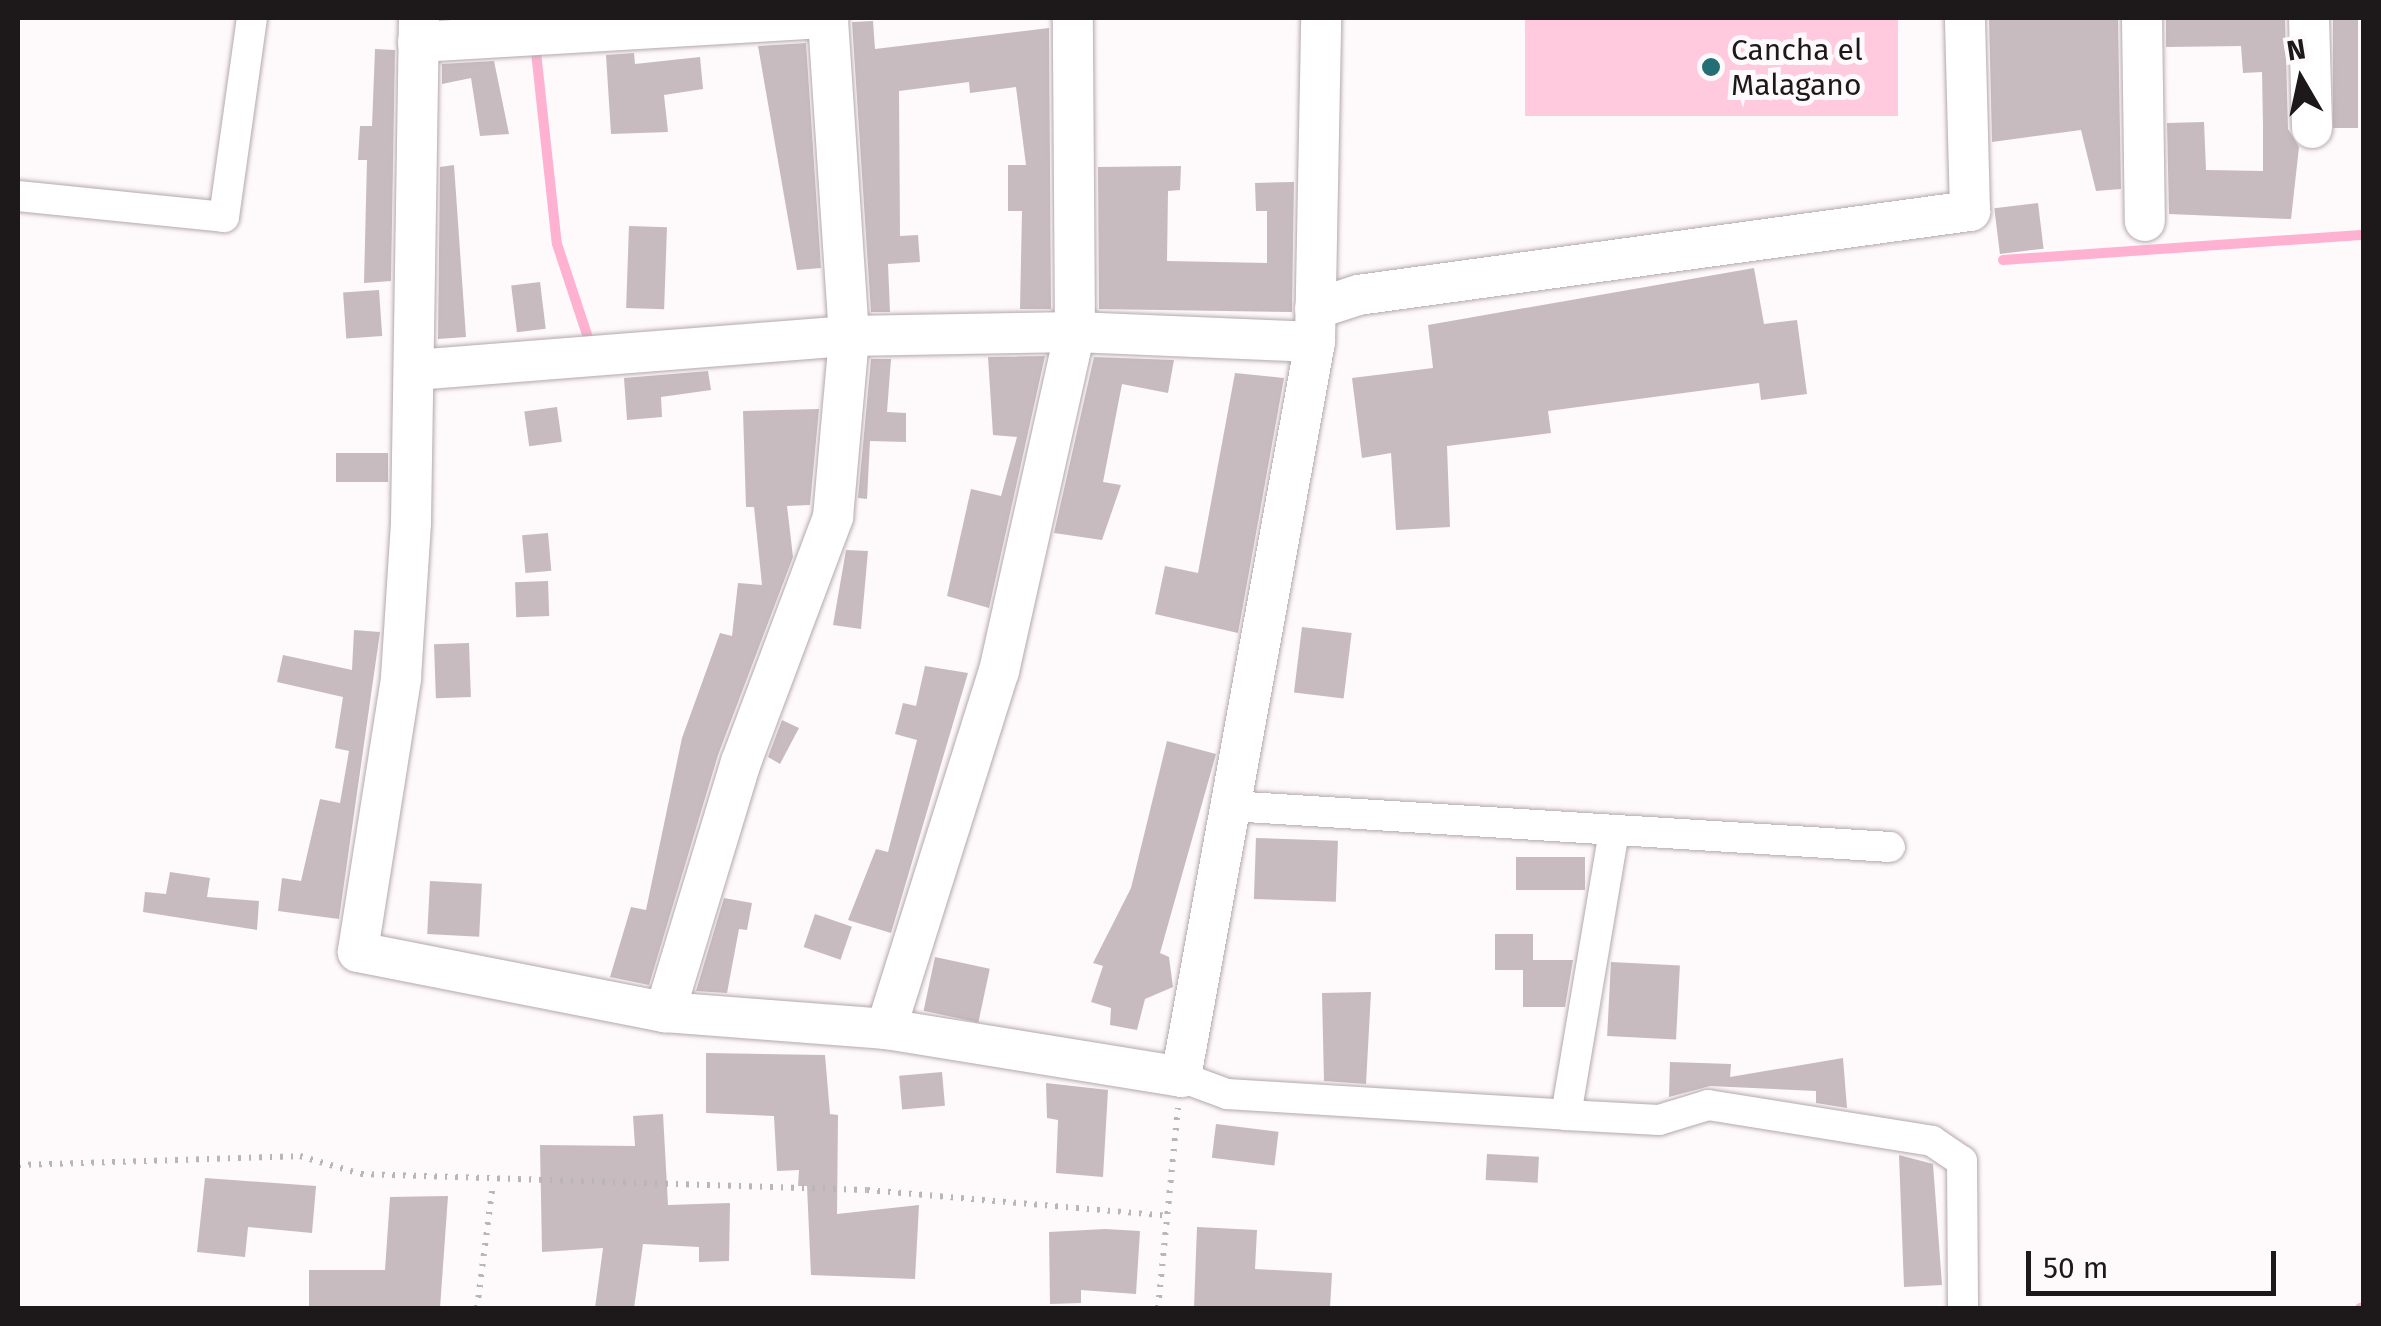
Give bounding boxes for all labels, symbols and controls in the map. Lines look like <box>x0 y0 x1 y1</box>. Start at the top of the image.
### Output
north arrow <box>2251 30 2351 130</box>
place label: Cancha el Malagano <box>1731 32 1863 102</box>
text: N <box>2284 32 2308 68</box>
marker: Cancha el Malagano <box>1700 56 1722 78</box>
scale bar <box>2031 1231 2281 1293</box>
text: 50 m <box>2043 1250 2108 1286</box>

